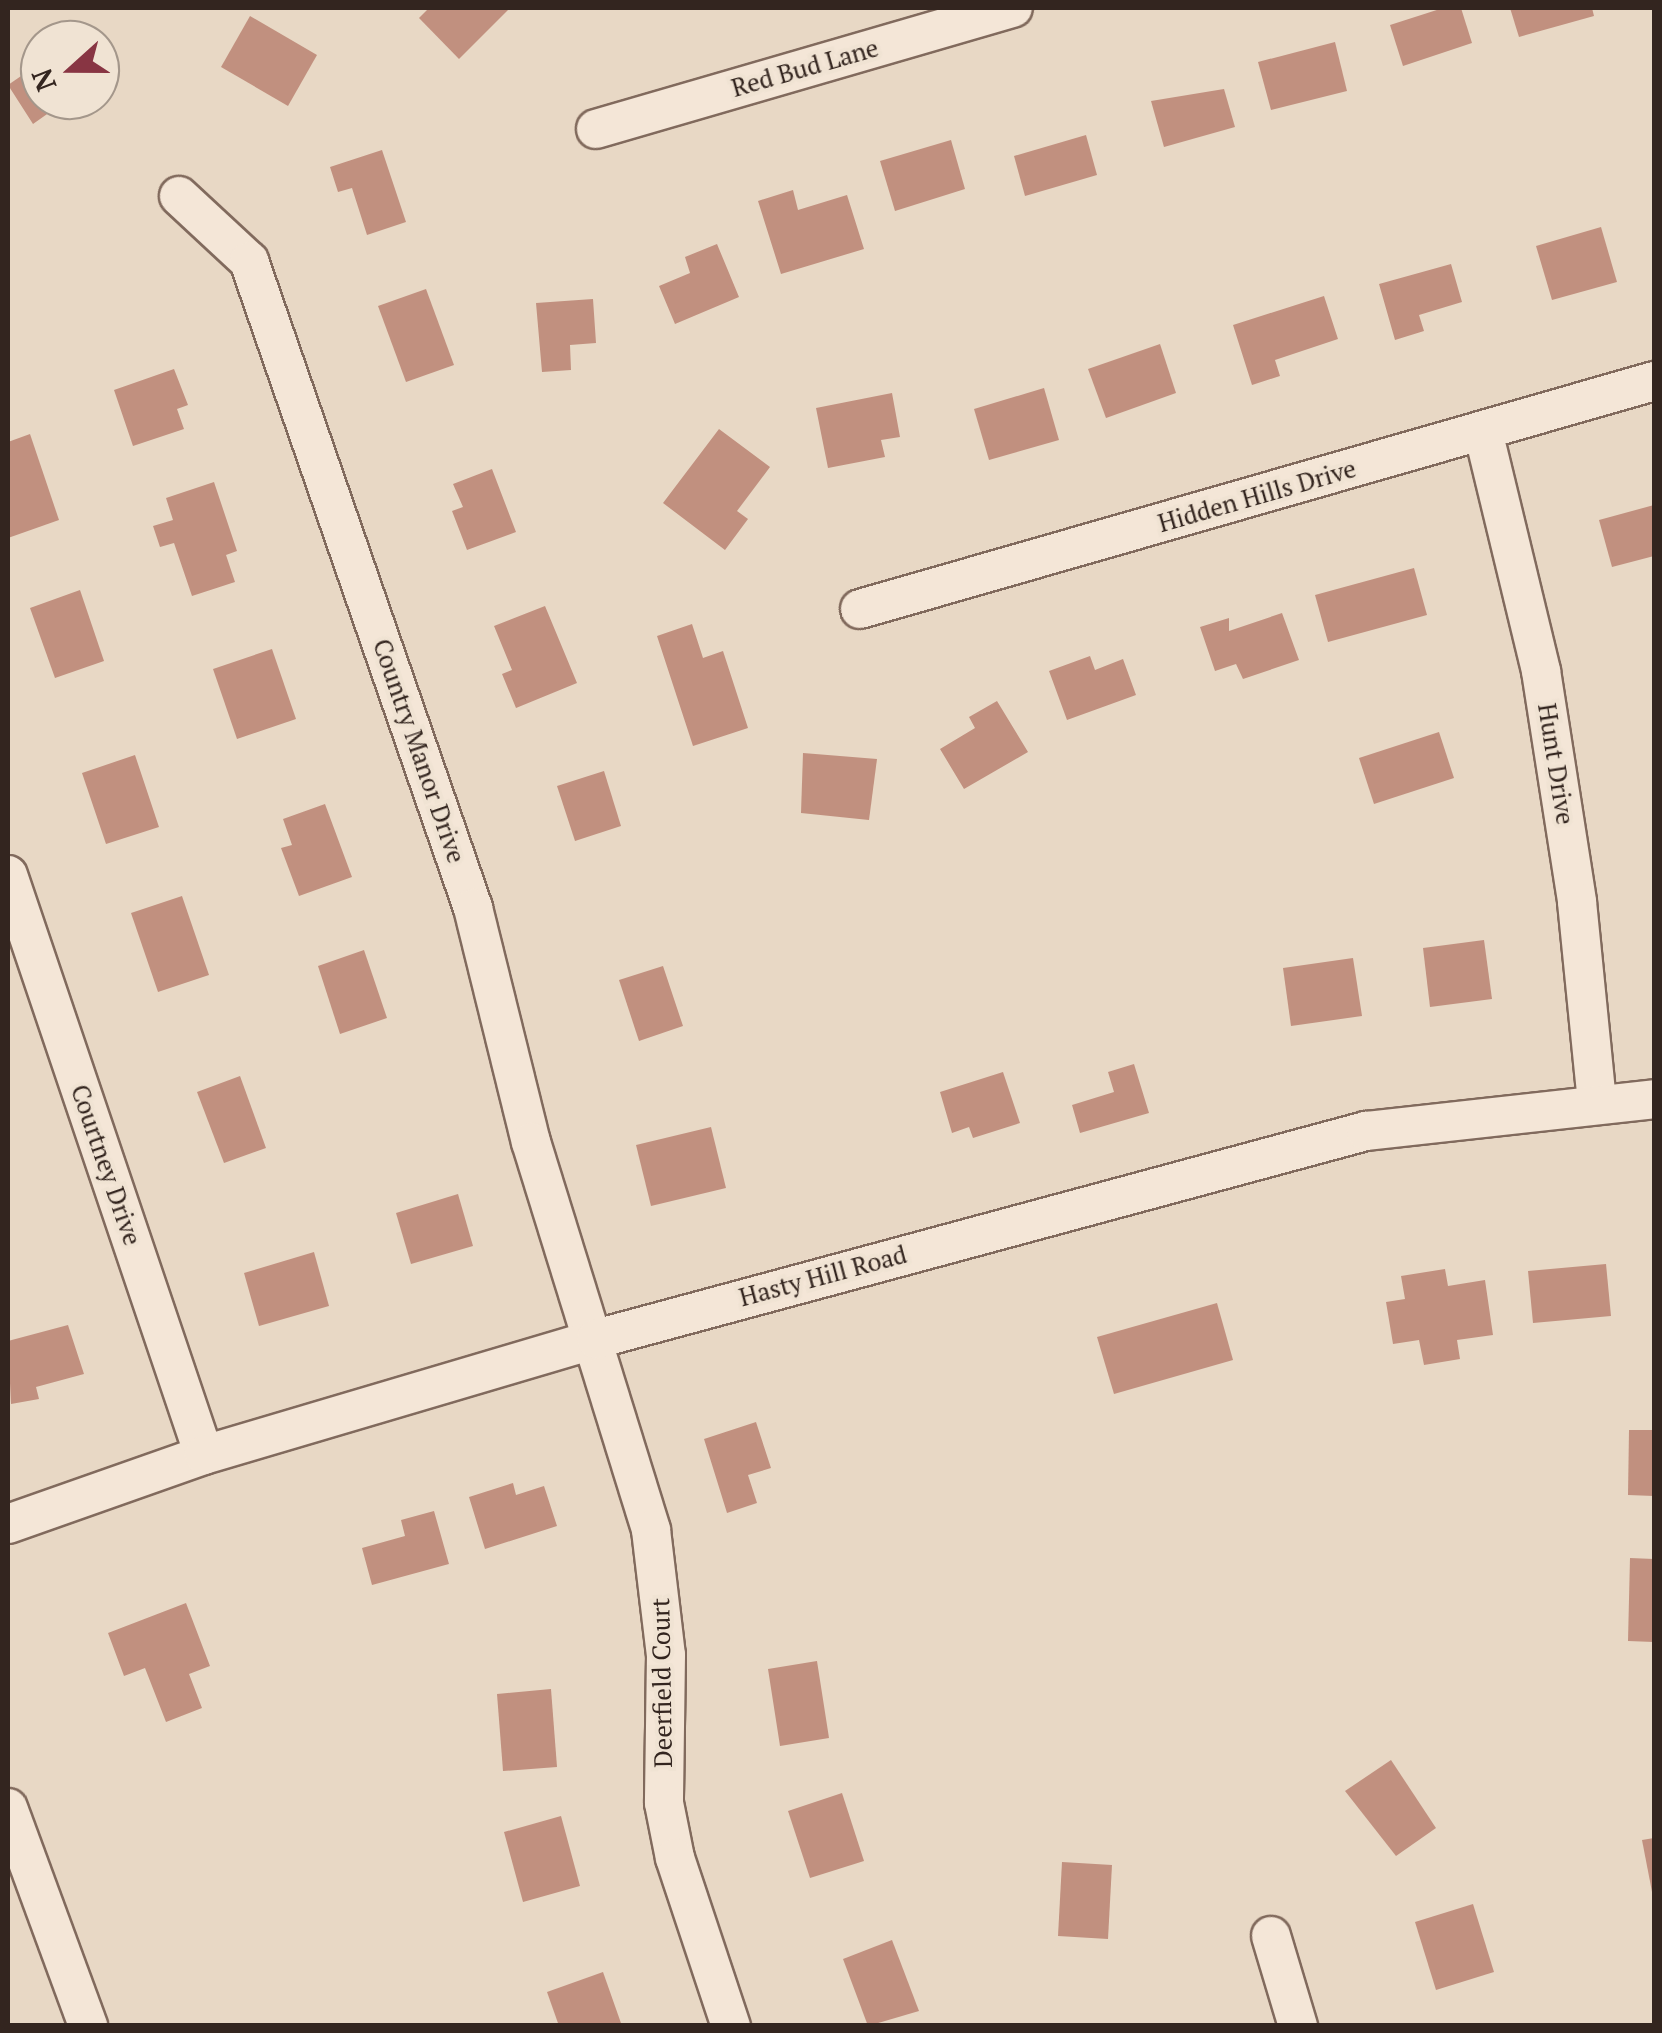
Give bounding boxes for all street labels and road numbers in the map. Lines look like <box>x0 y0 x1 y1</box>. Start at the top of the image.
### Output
street label: Red Bud Lane <box>728 33 882 103</box>
street label: Hidden Hills Drive <box>1155 453 1359 539</box>
street label: Country Manor Drive <box>367 635 471 867</box>
street label: Hunt Drive <box>1532 701 1580 827</box>
street label: Courtney Drive <box>64 1081 148 1249</box>
street label: Hasty Hill Road <box>736 1239 910 1313</box>
street label: Deerfield Court <box>646 1598 678 1768</box>

